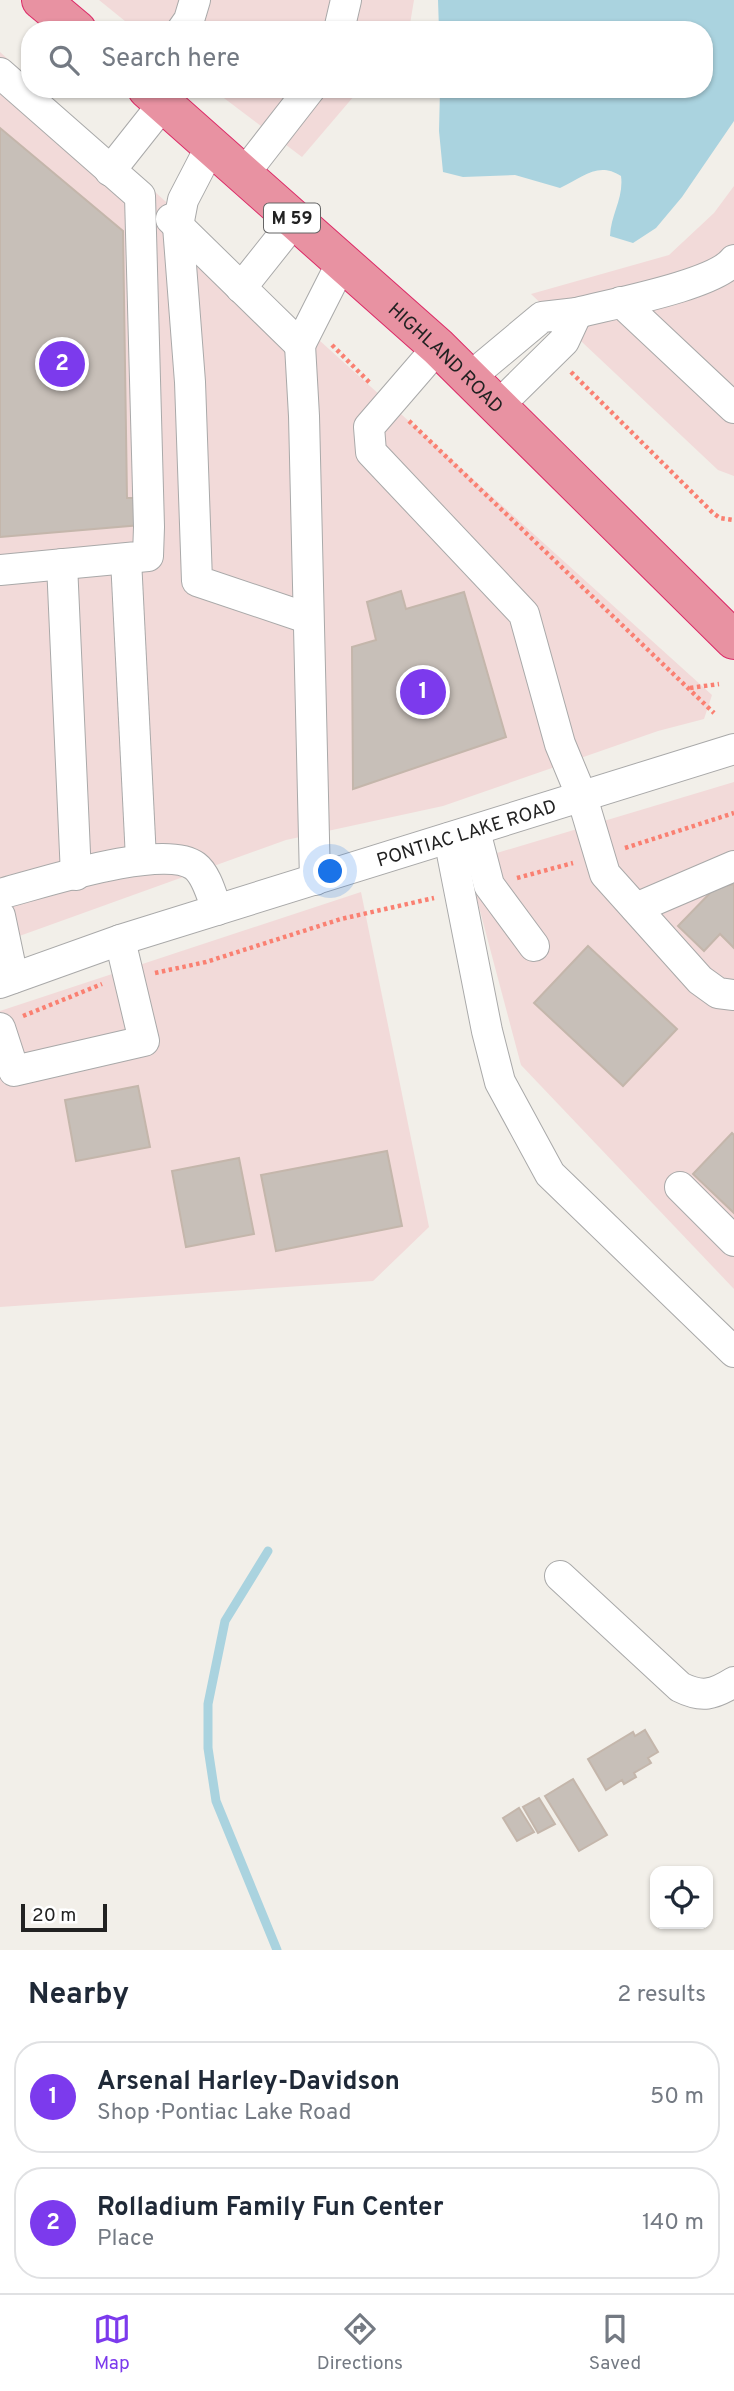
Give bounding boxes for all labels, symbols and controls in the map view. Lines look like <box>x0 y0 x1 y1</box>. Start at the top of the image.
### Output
search box <box>21 21 713 98</box>
icon: search <box>45 41 83 79</box>
text: Search here <box>101 43 240 76</box>
road number: M 59 <box>264 204 320 232</box>
street label: HIGHLAND ROAD <box>382 298 508 419</box>
pin: 2 <box>39 338 85 390</box>
pin: 1 <box>400 666 446 718</box>
street label: PONTIAC LAKE ROAD <box>374 795 560 873</box>
your location <box>313 854 347 888</box>
map controls <box>650 1866 713 1929</box>
button: locate <box>650 1866 713 1929</box>
scale bar <box>21 1901 107 1933</box>
text: 20 m <box>32 1904 76 1928</box>
text: Nearby <box>28 1977 129 2014</box>
text: 2 results <box>617 1981 706 2010</box>
text: Arsenal Harley-Davidson <box>97 2066 400 2099</box>
text: 1 <box>48 2083 58 2112</box>
text: 50 m <box>650 2083 704 2112</box>
text: Shop · Pontiac Lake Road <box>97 2099 351 2128</box>
text: Rolladium Family Fun Center <box>97 2192 443 2225</box>
text: 2 <box>46 2209 60 2238</box>
text: 140 m <box>642 2209 704 2238</box>
text: Place <box>97 2225 154 2254</box>
tab: Map <box>93 2310 131 2376</box>
tab: Directions <box>317 2310 403 2376</box>
tab: Saved <box>589 2310 641 2376</box>

